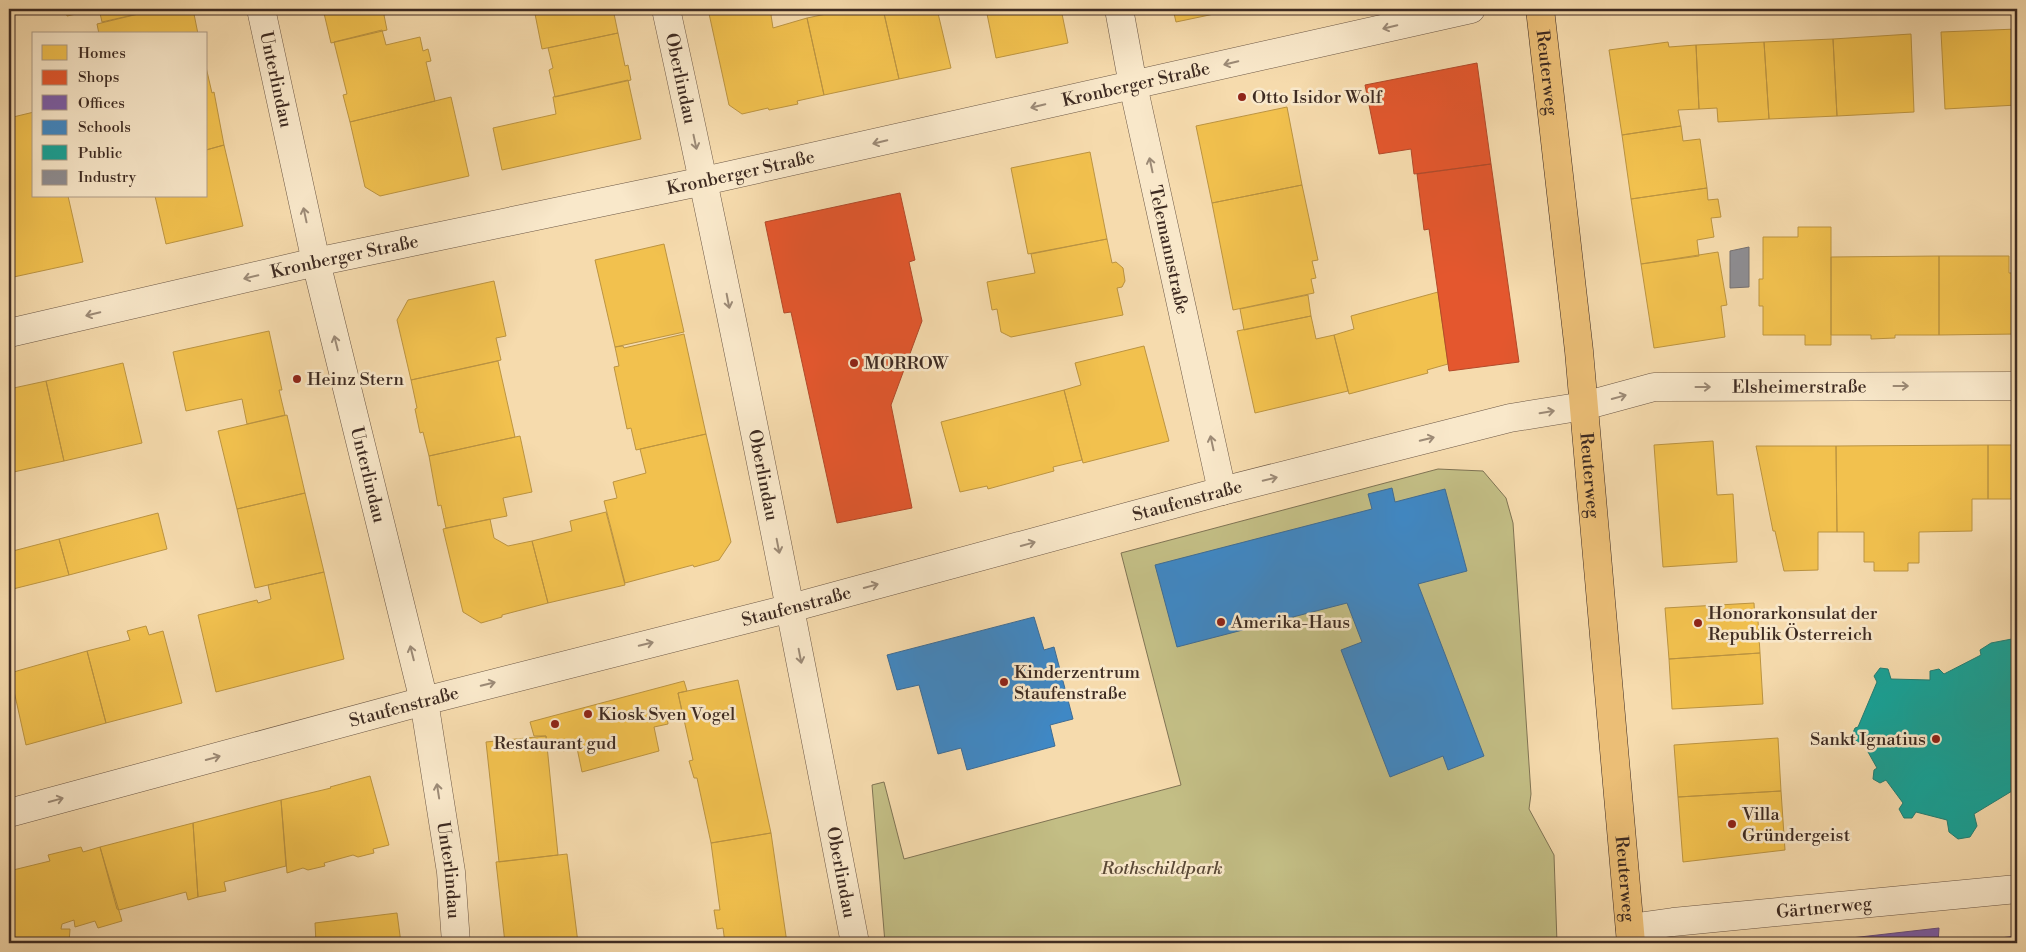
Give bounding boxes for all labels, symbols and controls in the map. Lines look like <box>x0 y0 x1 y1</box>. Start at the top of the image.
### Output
one-way arrow <box>1382 23 1398 32</box>
street label: Reuterweg <box>1531 28 1564 117</box>
street label: Unterlindau <box>255 29 298 130</box>
street label: Oberlindau <box>660 31 702 127</box>
legend <box>32 32 208 198</box>
text: Homes <box>78 44 126 63</box>
street label: Kronberger Straße <box>1060 56 1212 112</box>
one-way arrow <box>1223 59 1239 68</box>
text: Shops <box>78 68 119 87</box>
place label: Otto Isidor Wolf <box>1252 86 1383 109</box>
marker: Otto Isidor Wolf <box>1236 91 1248 103</box>
text: Offices <box>78 94 125 113</box>
one-way arrow <box>1031 102 1047 112</box>
text: Schools <box>78 118 131 137</box>
one-way arrow <box>691 133 701 149</box>
one-way arrow <box>872 138 888 147</box>
text: Public <box>78 144 122 163</box>
street label: Kronberger Straße <box>664 145 817 200</box>
one-way arrow <box>1146 157 1155 173</box>
text: Industry <box>78 168 137 187</box>
street label: Telemannstraße <box>1144 183 1194 316</box>
one-way arrow <box>300 207 310 223</box>
street label: Kronberger Straße <box>268 229 421 284</box>
one-way arrow <box>244 273 260 282</box>
one-way arrow <box>724 293 734 309</box>
one-way arrow <box>85 310 101 319</box>
one-way arrow <box>330 335 340 351</box>
place label: MORROW <box>864 352 949 375</box>
marker: MORROW <box>848 357 860 369</box>
place label: Heinz Stern <box>307 368 404 391</box>
marker: Heinz Stern <box>291 373 303 385</box>
street label: Elsheimerstraße <box>1732 375 1867 398</box>
one-way arrow <box>1892 381 1908 391</box>
one-way arrow <box>1694 382 1711 392</box>
one-way arrow <box>1611 391 1627 401</box>
one-way arrow <box>1539 406 1555 416</box>
street label: Unterlindau <box>345 424 391 526</box>
street label: Oberlindau <box>743 427 784 523</box>
street label: Reuterweg <box>1575 431 1605 520</box>
one-way arrow <box>1419 434 1435 443</box>
one-way arrow <box>1207 436 1216 452</box>
one-way arrow <box>1261 474 1277 483</box>
street label: Staufenstraße <box>1130 475 1245 526</box>
one-way arrow <box>774 538 783 554</box>
one-way arrow <box>1020 538 1036 548</box>
street label: Staufenstraße <box>739 581 854 632</box>
one-way arrow <box>863 581 879 591</box>
place label: Honorarkonsulat der Republik Österreich <box>1708 602 1878 646</box>
place label: Amerika-Haus <box>1230 611 1350 634</box>
marker: Amerika-Haus <box>1215 616 1227 628</box>
marker: Honorarkonsulat der Republik Österreich <box>1692 617 1704 629</box>
one-way arrow <box>637 639 653 648</box>
one-way arrow <box>407 646 416 662</box>
one-way arrow <box>795 647 805 663</box>
place label: Kinderzentrum Staufenstraße <box>1014 661 1140 705</box>
marker: Kinderzentrum Staufenstraße <box>998 676 1010 688</box>
one-way arrow <box>480 679 496 688</box>
street label: Staufenstraße <box>346 681 461 732</box>
place label: Kiosk Sven Vogel <box>598 703 736 726</box>
marker: Kiosk Sven Vogel <box>582 708 594 720</box>
marker: Restaurant gud <box>549 718 561 730</box>
place label: Sankt Ignatius <box>1810 728 1926 751</box>
place label: Restaurant gud <box>494 732 617 755</box>
marker: Sankt Ignatius <box>1930 733 1942 745</box>
one-way arrow <box>204 752 220 762</box>
one-way arrow <box>433 783 443 799</box>
one-way arrow <box>47 795 63 804</box>
place label: Villa Gründergeist <box>1741 803 1851 847</box>
marker: Villa Gründergeist <box>1726 818 1738 830</box>
street label: Unterlindau <box>432 820 466 920</box>
street label: Oberlindau <box>821 825 862 921</box>
street label: Reuterweg <box>1610 835 1641 923</box>
park label: Rothschildpark <box>1100 857 1223 880</box>
street label: Gärtnerweg <box>1775 891 1873 924</box>

